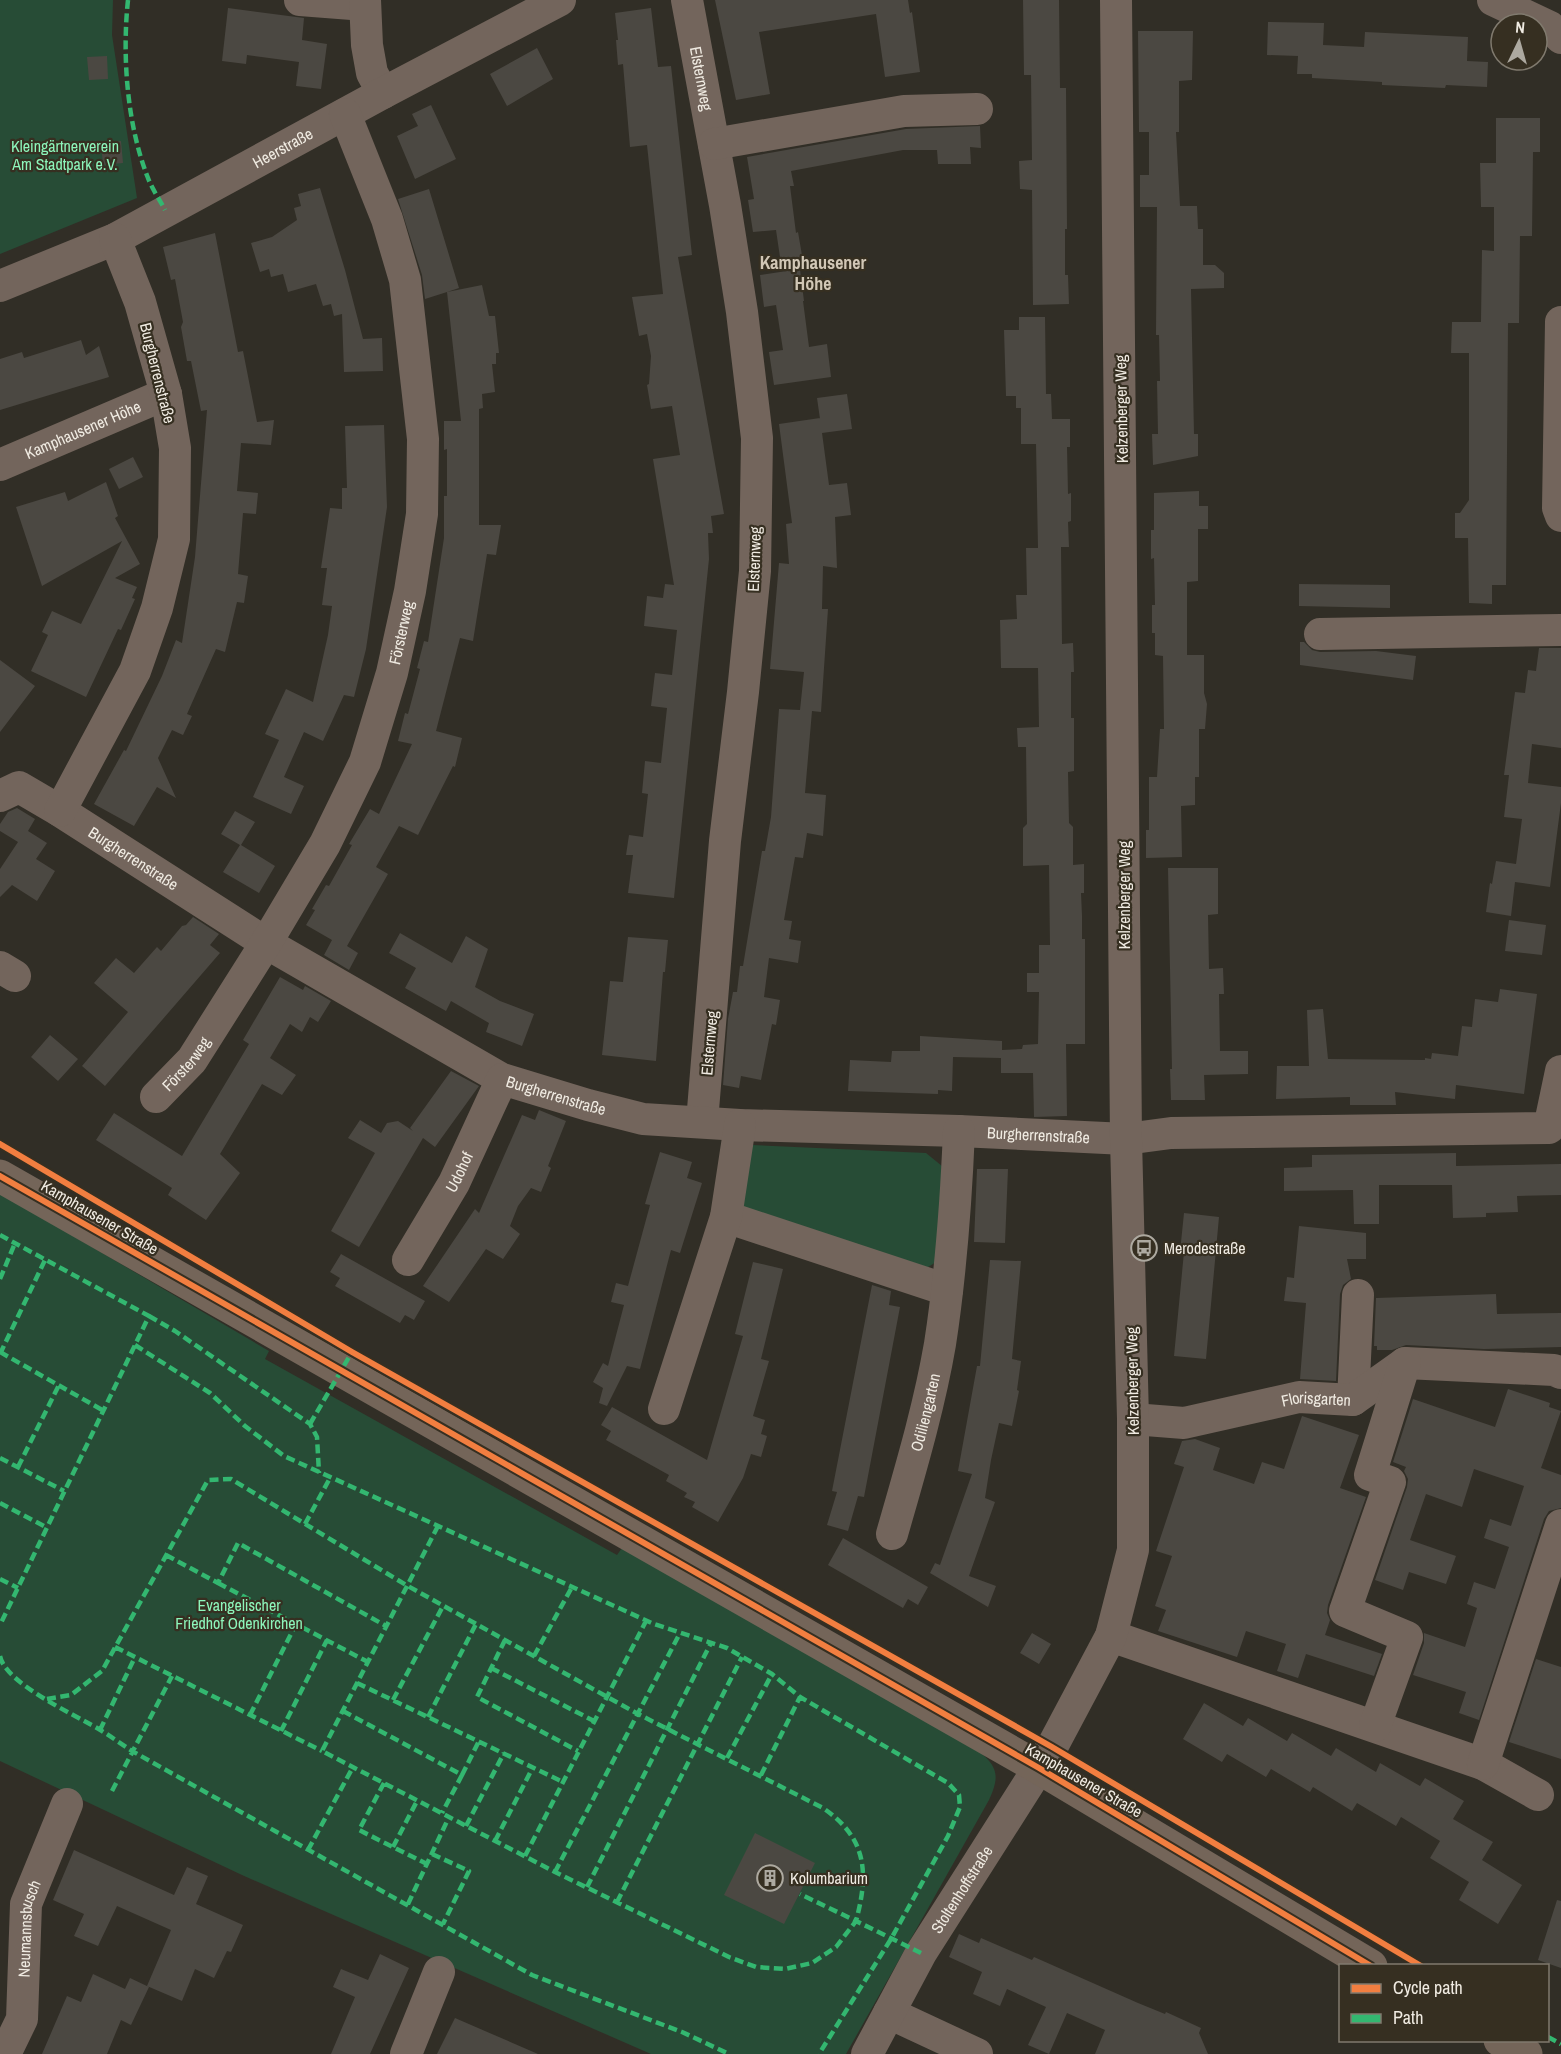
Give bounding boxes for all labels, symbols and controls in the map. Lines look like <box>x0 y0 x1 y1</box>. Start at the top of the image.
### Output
north arrow <box>1489 12 1549 72</box>
text: N <box>1515 16 1526 38</box>
street label: Elsternweg <box>685 45 718 113</box>
street label: Heerstraße <box>248 122 317 173</box>
park label: Kleingärtnerverein Am Stadtpark e.V. <box>11 135 119 175</box>
district label: Kamphausener Höhe <box>760 250 867 296</box>
street label: Burgherrenstraße <box>135 320 181 426</box>
street label: Kelzenberger Weg <box>1109 354 1133 463</box>
street label: Kamphausener Höhe <box>21 395 144 464</box>
street label: Elsternweg <box>742 525 766 592</box>
street label: Försterweg <box>383 598 419 667</box>
street label: Burgherrenstraße <box>84 821 183 895</box>
street label: Kelzenberger Weg <box>1113 840 1135 949</box>
street label: Elsternweg <box>695 1009 723 1076</box>
street label: Försterweg <box>157 1032 216 1096</box>
street label: Burgherrenstraße <box>504 1070 608 1120</box>
street label: Burgherrenstraße <box>987 1121 1090 1148</box>
street label: Udohof <box>440 1148 478 1196</box>
street label: Kamphausener Straße <box>37 1174 163 1260</box>
bus stop icon: Merodestraße <box>1129 1233 1159 1263</box>
place label: Merodestraße <box>1164 1237 1246 1259</box>
street label: Kelzenberger Weg <box>1120 1326 1144 1435</box>
street label: Odiliengarten <box>905 1371 945 1454</box>
street label: Florisgarten <box>1279 1386 1352 1412</box>
park label: Evangelischer Friedhof Odenkirchen <box>175 1594 303 1634</box>
street label: Kamphausener Straße <box>1021 1737 1147 1823</box>
street label: Stoltenhoffstraße <box>925 1841 998 1937</box>
building icon: Kolumbarium <box>755 1863 785 1893</box>
place label: Kolumbarium <box>790 1867 868 1889</box>
street label: Neumannsbusch <box>12 1876 46 1978</box>
legend <box>1339 1964 1549 2042</box>
text: Cycle path <box>1393 1975 1463 2000</box>
text: Path <box>1393 2005 1423 2030</box>

